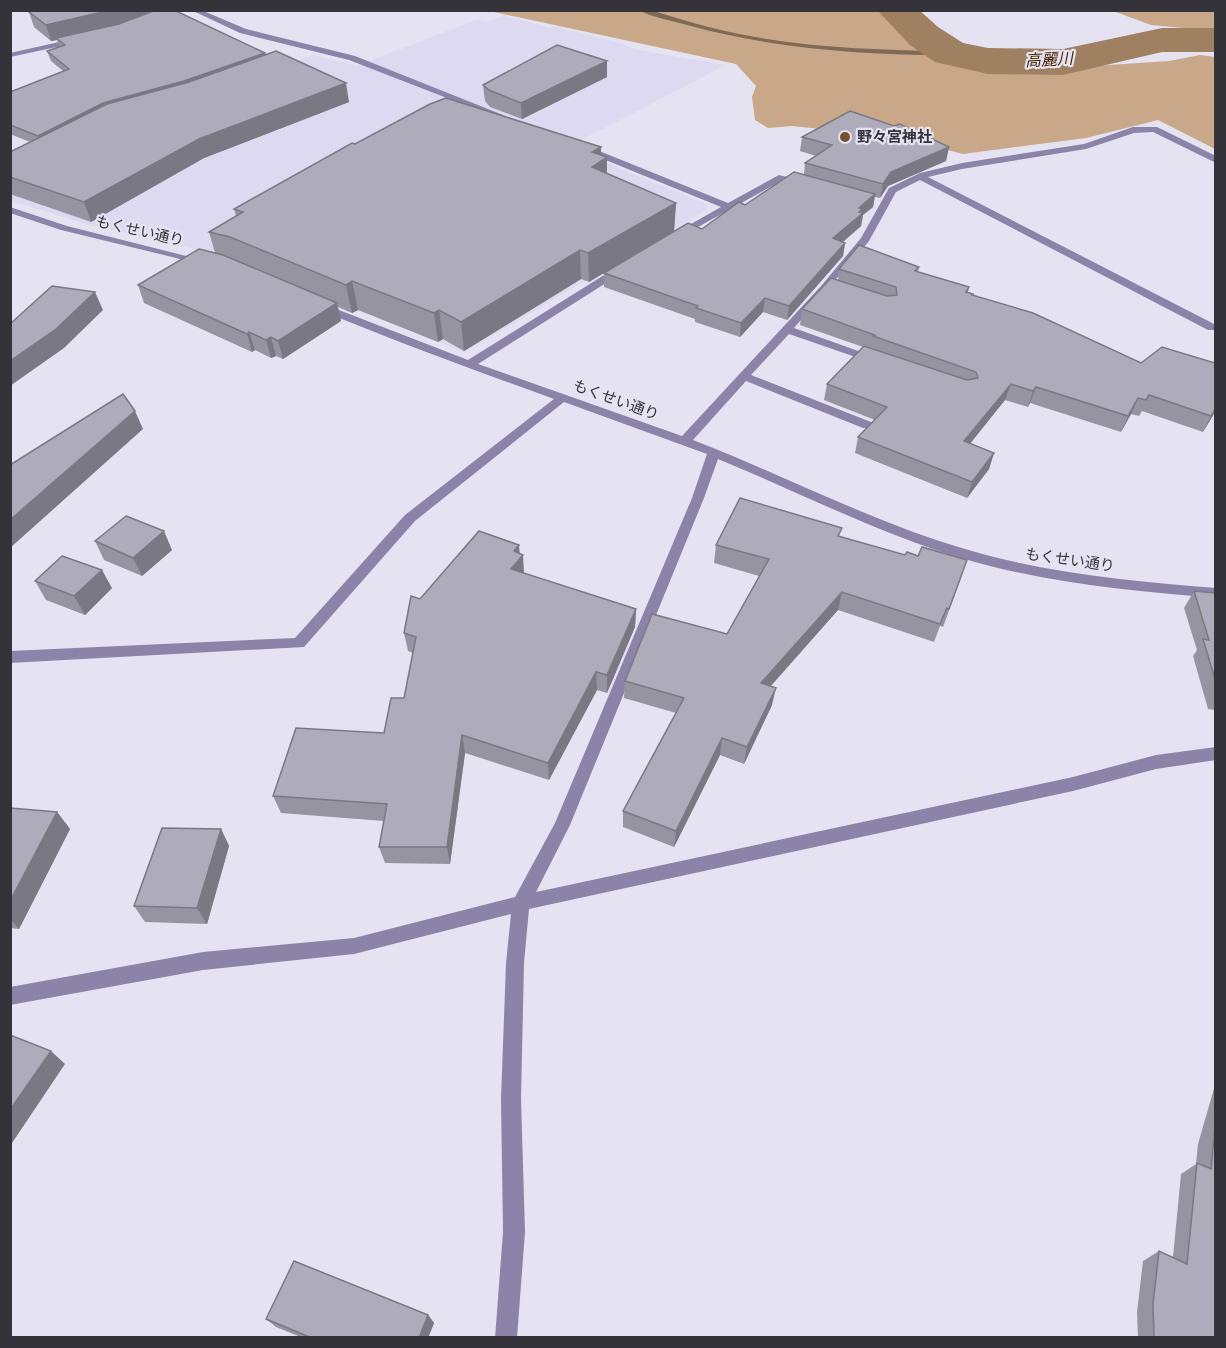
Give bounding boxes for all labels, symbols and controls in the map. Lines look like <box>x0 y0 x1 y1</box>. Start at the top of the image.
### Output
water label: 高麗川 <box>1025 50 1075 69</box>
place label: 野々宮神社 <box>857 128 932 145</box>
marker: 野々宮神社 <box>838 130 852 144</box>
street label: もくせい通り <box>94 212 186 249</box>
street label: もくせい通り <box>571 376 661 423</box>
street label: もくせい通り <box>1024 545 1116 574</box>

